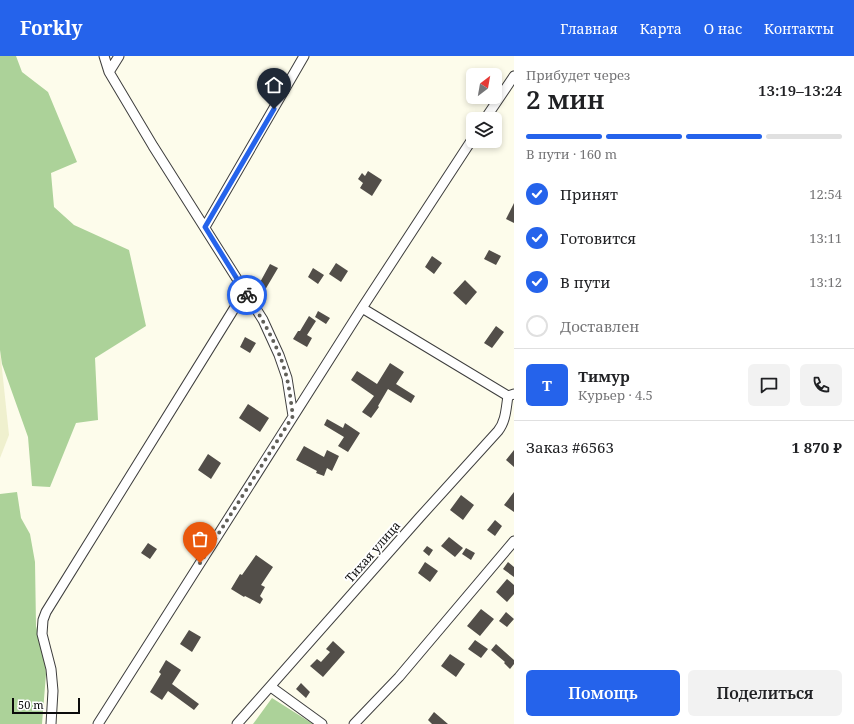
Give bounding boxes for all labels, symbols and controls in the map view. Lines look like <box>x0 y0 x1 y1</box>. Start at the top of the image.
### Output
text: Forkly <box>20 15 82 41</box>
text: Главная <box>560 19 618 38</box>
text: Карта <box>640 19 682 38</box>
text: О нас <box>704 19 742 38</box>
text: Контакты <box>764 19 834 38</box>
text: Прибудет через <box>526 66 630 84</box>
pin <box>257 68 291 109</box>
north arrow <box>466 68 502 104</box>
map controls <box>466 68 502 148</box>
icon: home <box>263 74 285 96</box>
text: 13:19–13:24 <box>758 80 842 100</box>
text: 2 мин <box>526 81 604 117</box>
button: layers <box>466 112 502 148</box>
text: В пути · 160 m <box>526 145 617 163</box>
icon: check <box>526 183 548 205</box>
text: Принят <box>560 184 618 204</box>
text: 12:54 <box>809 185 842 203</box>
icon: check <box>526 227 548 249</box>
text: Готовится <box>560 228 636 248</box>
text: 13:11 <box>809 229 842 247</box>
icon: check <box>526 271 548 293</box>
text: В пути <box>560 272 610 292</box>
text: 13:12 <box>809 273 842 291</box>
courier <box>227 275 267 315</box>
icon: bike <box>236 284 258 306</box>
text: Доставлен <box>560 316 639 336</box>
button: chat <box>748 364 790 406</box>
button: phone <box>800 364 842 406</box>
text: Тимур <box>578 366 630 386</box>
text: Т <box>542 375 552 395</box>
text: Курьер · 4.5 <box>578 386 653 404</box>
text: Заказ #6563 <box>526 437 614 457</box>
text: 1 870 ₽ <box>791 437 842 457</box>
street label: Тихая улица <box>341 517 404 586</box>
pin <box>183 522 217 563</box>
icon: bag <box>189 528 211 550</box>
button: Помощь <box>526 670 680 716</box>
button: Поделиться <box>688 670 842 716</box>
scale bar <box>12 696 80 715</box>
text: 50 m <box>18 697 44 712</box>

